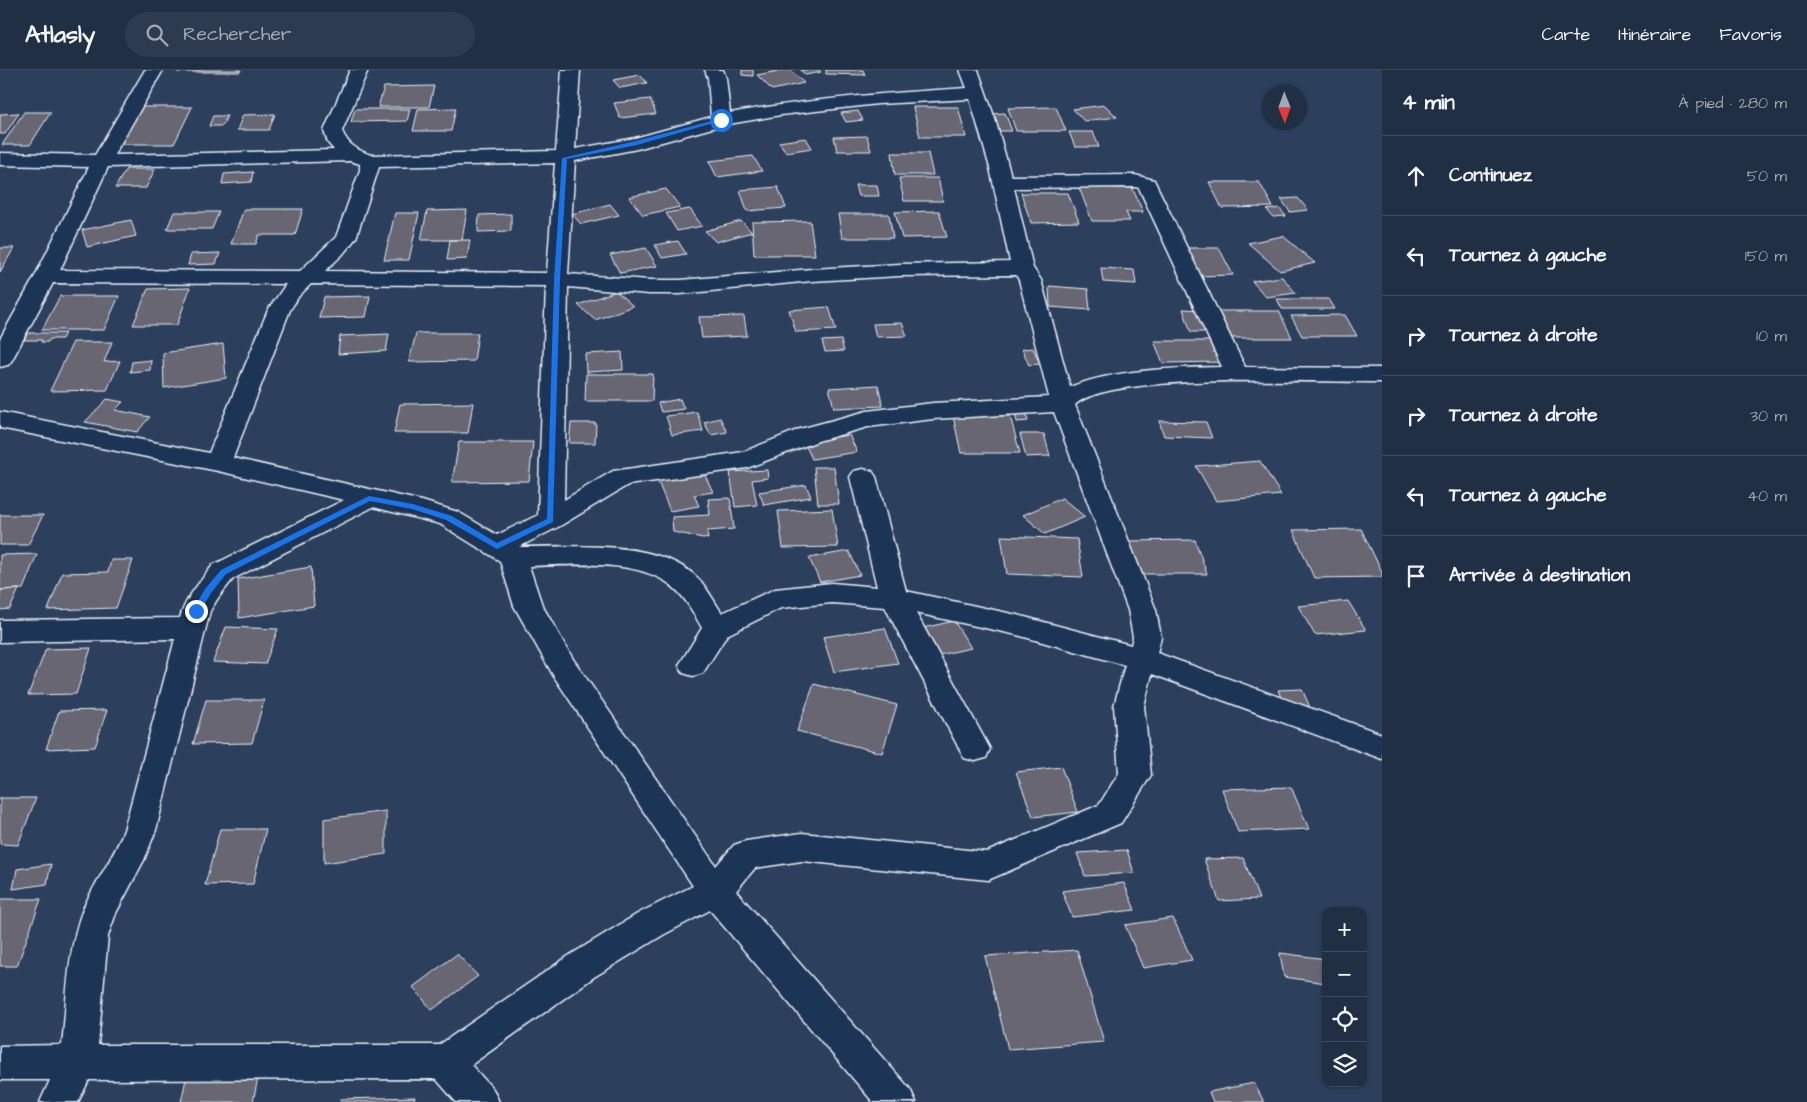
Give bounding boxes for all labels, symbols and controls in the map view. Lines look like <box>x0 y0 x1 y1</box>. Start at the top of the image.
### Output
search box <box>125 12 475 57</box>
text: Atlasly <box>25 18 95 52</box>
icon: search <box>143 21 171 49</box>
text: Rechercher <box>183 21 291 48</box>
text: Carte <box>1541 22 1590 47</box>
text: Itinéraire <box>1618 22 1691 47</box>
text: Favoris <box>1719 22 1782 47</box>
north arrow <box>1262 85 1307 130</box>
text: 4 min <box>1402 88 1455 117</box>
text: À pied · 280 m <box>1679 92 1787 114</box>
route start <box>710 109 733 132</box>
icon: ahead <box>1402 162 1430 190</box>
text: Continuez <box>1449 162 1532 189</box>
text: 50 m <box>1747 165 1787 187</box>
icon: left <box>1402 242 1430 270</box>
text: Tournez à gauche <box>1449 242 1607 269</box>
text: 150 m <box>1745 245 1787 267</box>
icon: right <box>1402 322 1430 350</box>
text: Tournez à droite <box>1449 322 1597 349</box>
text: 10 m <box>1756 325 1787 347</box>
icon: right <box>1402 402 1430 430</box>
text: Tournez à droite <box>1449 402 1597 429</box>
text: 30 m <box>1750 405 1787 427</box>
icon: left <box>1402 482 1430 510</box>
text: Tournez à gauche <box>1449 482 1607 509</box>
text: 40 m <box>1747 485 1787 507</box>
icon: arrive <box>1402 562 1430 590</box>
text: Arrivée à destination <box>1449 562 1630 589</box>
route end <box>185 600 208 623</box>
map controls <box>1322 907 1367 1087</box>
button: + <box>1322 907 1367 952</box>
button: − <box>1322 952 1367 997</box>
button: locate <box>1322 997 1367 1042</box>
button: layers <box>1322 1042 1367 1087</box>

